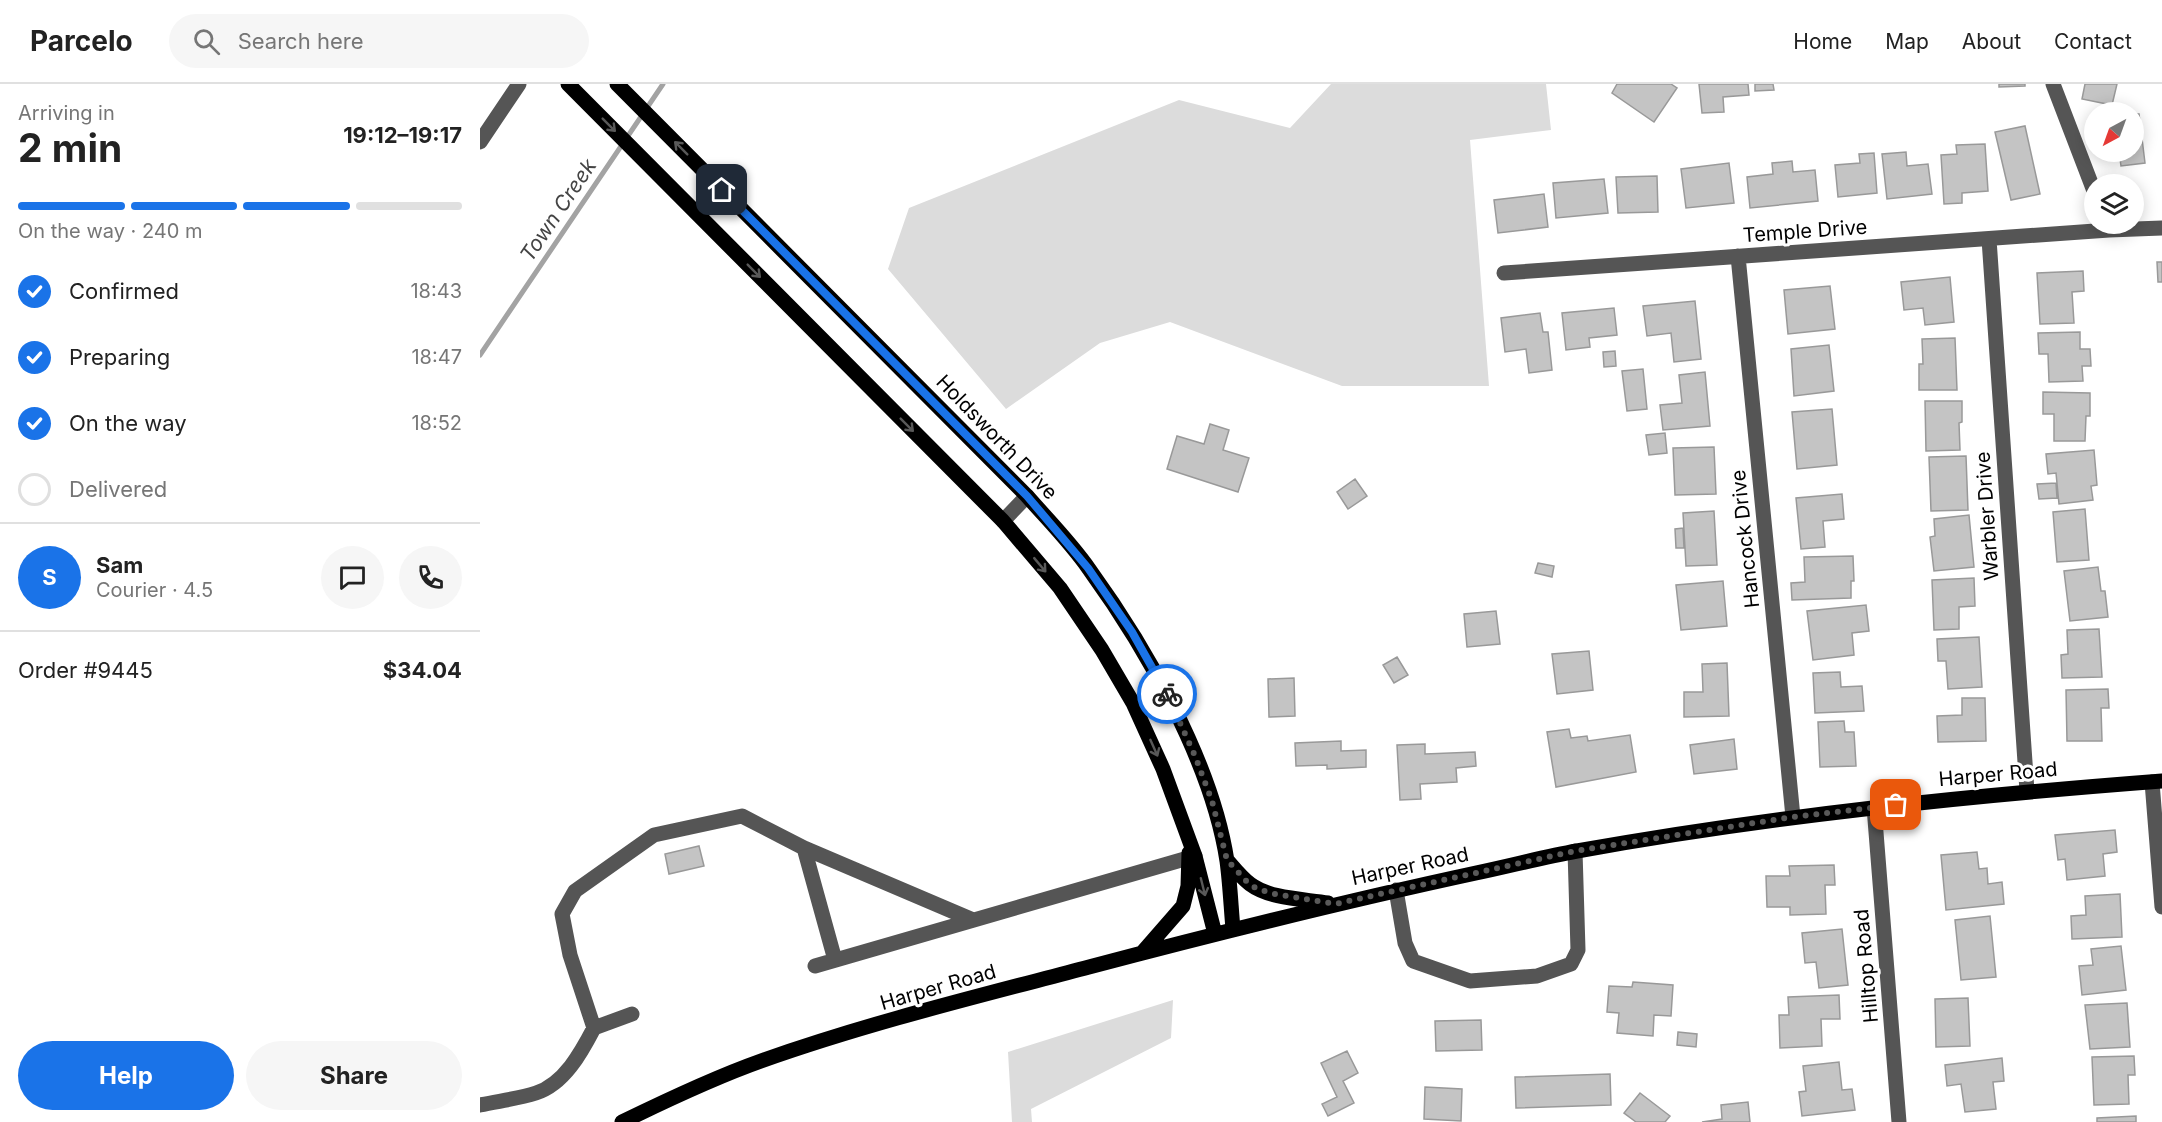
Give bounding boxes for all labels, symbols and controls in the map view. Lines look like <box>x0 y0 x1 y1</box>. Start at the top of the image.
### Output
search box <box>169 14 589 68</box>
text: Parcelo <box>30 24 133 58</box>
icon: search <box>190 25 223 58</box>
text: Search here <box>238 28 363 54</box>
text: Home <box>1793 29 1852 54</box>
text: Map <box>1885 29 1929 54</box>
text: About <box>1962 29 2021 54</box>
text: Contact <box>2054 29 2132 54</box>
text: Arriving in <box>18 101 115 125</box>
north arrow <box>2084 102 2144 162</box>
map controls <box>2084 102 2144 234</box>
one-way arrow <box>602 118 617 133</box>
text: 19:12–19:17 <box>343 122 462 148</box>
text: 2 min <box>18 124 122 171</box>
one-way arrow <box>674 141 689 156</box>
water label: Town Creek <box>515 154 602 266</box>
pin <box>696 164 747 215</box>
icon: home <box>705 173 738 206</box>
button: layers <box>2084 174 2144 234</box>
street label: Temple Drive <box>1742 215 1868 247</box>
text: On the way · 240 m <box>18 219 203 243</box>
one-way arrow <box>746 263 761 278</box>
icon: check <box>18 275 51 308</box>
text: Confirmed <box>69 278 179 304</box>
text: 18:43 <box>410 279 462 303</box>
icon: check <box>18 341 51 374</box>
text: Preparing <box>69 344 170 370</box>
text: 18:47 <box>411 345 462 369</box>
street label: Holdsworth Drive <box>931 370 1063 504</box>
icon: check <box>18 407 51 440</box>
text: On the way <box>69 410 187 436</box>
text: 18:52 <box>411 411 462 435</box>
one-way arrow <box>900 417 915 432</box>
street label: Warbler Drive <box>1971 451 2003 581</box>
street label: Hancock Drive <box>1726 469 1764 609</box>
text: Delivered <box>69 476 167 502</box>
button: chat <box>321 546 384 609</box>
button: phone <box>399 546 462 609</box>
text: Sam <box>96 552 143 578</box>
one-way arrow <box>1034 557 1047 573</box>
text: S <box>42 564 57 590</box>
text: Courier · 4.5 <box>96 578 213 602</box>
text: Order #9445 <box>18 657 153 683</box>
text: $34.04 <box>383 657 462 683</box>
courier <box>1137 664 1197 724</box>
icon: bike <box>1151 678 1184 711</box>
one-way arrow <box>1148 739 1160 757</box>
street label: Harper Road <box>1938 757 2058 791</box>
pin <box>1870 779 1921 830</box>
icon: bag <box>1879 788 1912 821</box>
street label: Harper Road <box>1349 842 1471 890</box>
one-way arrow <box>1198 877 1210 896</box>
street label: Hilltop Road <box>1849 908 1883 1024</box>
street label: Harper Road <box>877 959 999 1015</box>
button: Help <box>18 1041 234 1110</box>
button: Share <box>246 1041 462 1110</box>

